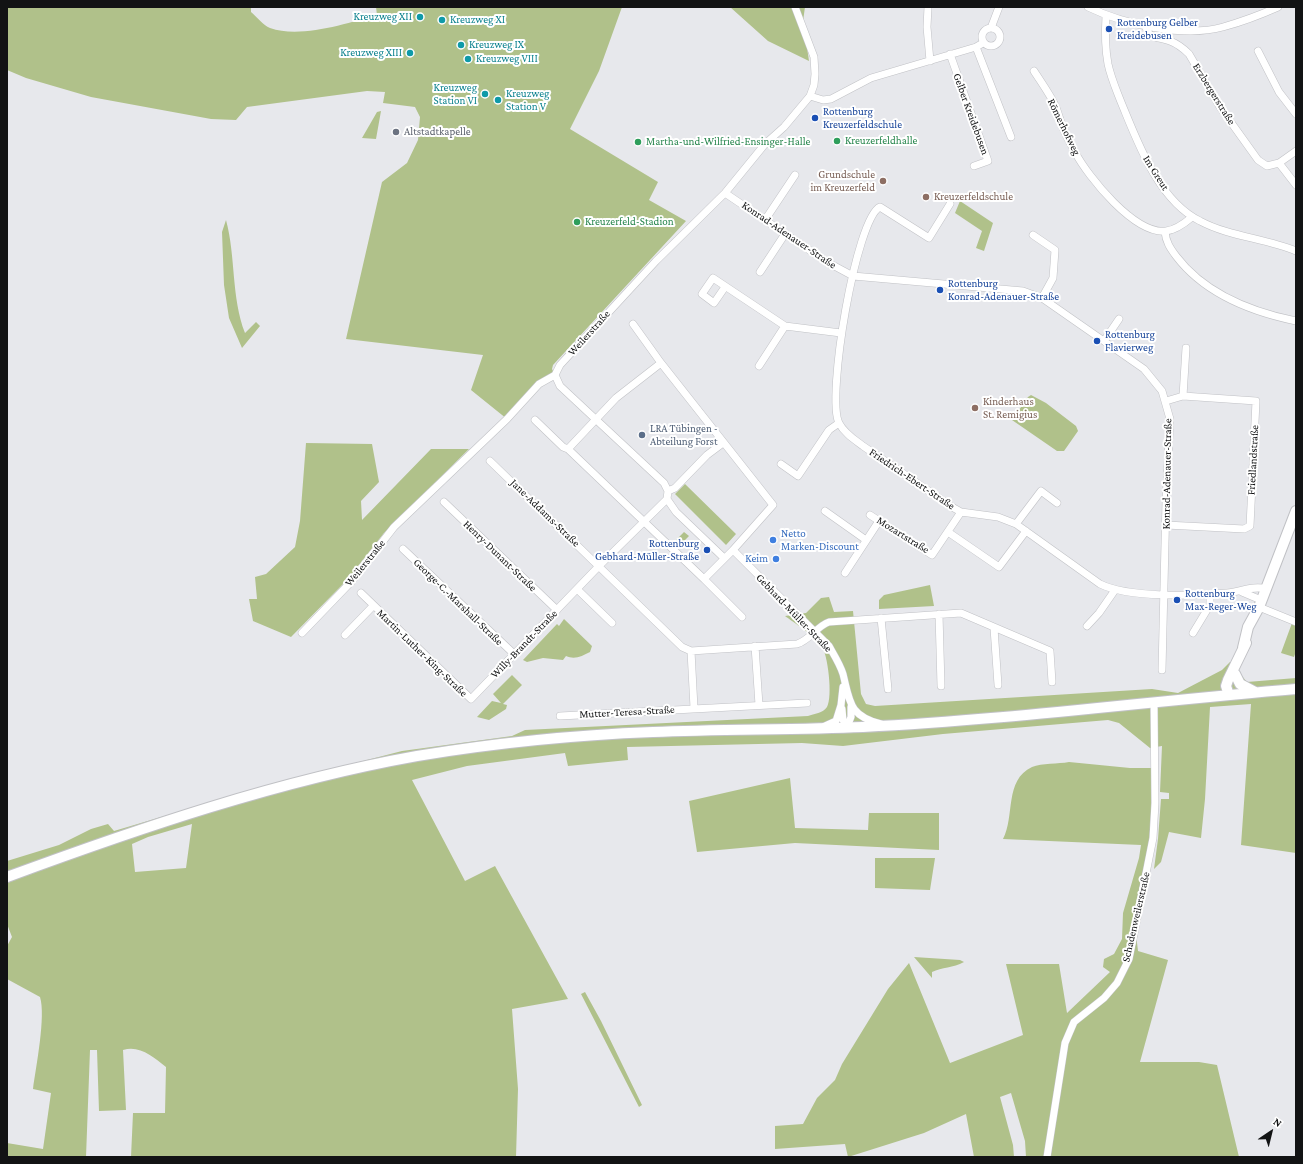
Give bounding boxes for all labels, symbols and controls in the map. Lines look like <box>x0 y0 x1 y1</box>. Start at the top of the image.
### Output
place label: Kreuzweg XII <box>354 10 412 24</box>
marker: Kreuzweg XII <box>415 12 425 22</box>
place label: Kreuzweg XI <box>450 13 505 27</box>
marker: Kreuzweg XI <box>437 15 447 25</box>
place label: Rottenburg Gelber Kreidebusen <box>1117 16 1198 42</box>
marker: Rottenburg Gelber Kreidebusen <box>1104 24 1114 34</box>
place label: Kreuzweg IX <box>469 38 524 52</box>
marker: Kreuzweg IX <box>456 40 466 50</box>
place label: Kreuzweg XIII <box>340 46 402 60</box>
marker: Kreuzweg XIII <box>405 48 415 58</box>
place label: Kreuzweg VIII <box>476 52 538 66</box>
marker: Kreuzweg VIII <box>463 54 473 64</box>
street label: Erzbergerstraße <box>1190 61 1238 127</box>
street label: Gelber Kreidebusen <box>950 71 992 157</box>
place label: Kreuzweg Station VI <box>434 81 477 107</box>
place label: Kreuzweg Station V <box>506 87 549 113</box>
marker: Kreuzweg Station VI <box>480 89 490 99</box>
marker: Kreuzweg Station V <box>493 95 503 105</box>
street label: Römerhofweg <box>1045 96 1083 158</box>
place label: Rottenburg Kreuzerfeldschule <box>823 105 902 131</box>
marker: Rottenburg Kreuzerfeldschule <box>810 113 820 123</box>
place label: Altstadtkapelle <box>404 125 471 139</box>
marker: Altstadtkapelle <box>391 127 401 137</box>
place label: Kreuzerfeldhalle <box>845 134 917 148</box>
place label: Martha-und-Wilfried-Ensinger-Halle <box>646 135 810 149</box>
marker: Kreuzerfeldhalle <box>832 136 842 146</box>
marker: Martha-und-Wilfried-Ensinger-Halle <box>633 137 643 147</box>
street label: Im Greut <box>1140 153 1172 193</box>
place label: Grundschule im Kreuzerfeld <box>810 168 875 194</box>
marker: Grundschule im Kreuzerfeld <box>878 176 888 186</box>
place label: Kreuzerfeldschule <box>934 190 1013 204</box>
marker: Kreuzerfeldschule <box>921 192 931 202</box>
street label: Konrad-Adenauer-Straße <box>739 198 839 272</box>
place label: Kreuzerfeld-Stadion <box>585 215 674 229</box>
marker: Kreuzerfeld-Stadion <box>572 217 582 227</box>
place label: Rottenburg Konrad-Adenauer-Straße <box>948 277 1059 303</box>
marker: Rottenburg Konrad-Adenauer-Straße <box>935 285 945 295</box>
street label: Weilerstraße <box>565 308 613 358</box>
place label: Rottenburg Flavierweg <box>1105 328 1155 354</box>
marker: Rottenburg Flavierweg <box>1092 336 1102 346</box>
place label: Kinderhaus St. Remigius <box>983 395 1037 421</box>
marker: Kinderhaus St. Remigius <box>970 403 980 413</box>
street label: Konrad-Adenauer-Straße <box>1159 418 1175 530</box>
place label: LRA Tübingen - Abteilung Forst <box>650 422 718 448</box>
street label: Friedlandstraße <box>1245 425 1261 495</box>
marker: LRA Tübingen - Abteilung Forst <box>637 430 647 440</box>
street label: Friedrich-Ebert-Straße <box>867 445 957 513</box>
street label: Jane-Addams-Straße <box>507 476 583 550</box>
street label: Mozartstraße <box>874 514 932 556</box>
street label: Henry-Dunant-Straße <box>461 518 539 594</box>
place label: Netto Marken-Discount <box>781 527 859 553</box>
marker: Netto Marken-Discount <box>768 535 778 545</box>
street label: Weilerstraße <box>342 537 388 589</box>
place label: Rottenburg Gebhard-Müller-Straße <box>595 537 699 563</box>
marker: Rottenburg Gebhard-Müller-Straße <box>702 545 712 555</box>
place label: Keim <box>745 552 768 566</box>
marker: Keim <box>771 554 781 564</box>
street label: George-C.-Marshall-Straße <box>410 556 506 648</box>
street label: Gebhard-Müller-Straße <box>753 571 835 655</box>
place label: Rottenburg Max-Reger-Weg <box>1185 587 1257 613</box>
marker: Rottenburg Max-Reger-Weg <box>1172 595 1182 605</box>
street label: Martin-Luther-King-Straße <box>374 606 470 700</box>
street label: Willy-Brandt-Straße <box>488 607 560 681</box>
street label: Mutter-Teresa-Straße <box>579 703 675 721</box>
street label: Schadenweilerstraße <box>1119 871 1153 963</box>
north arrow <box>1251 1112 1291 1152</box>
text: N <box>1271 1115 1284 1129</box>

